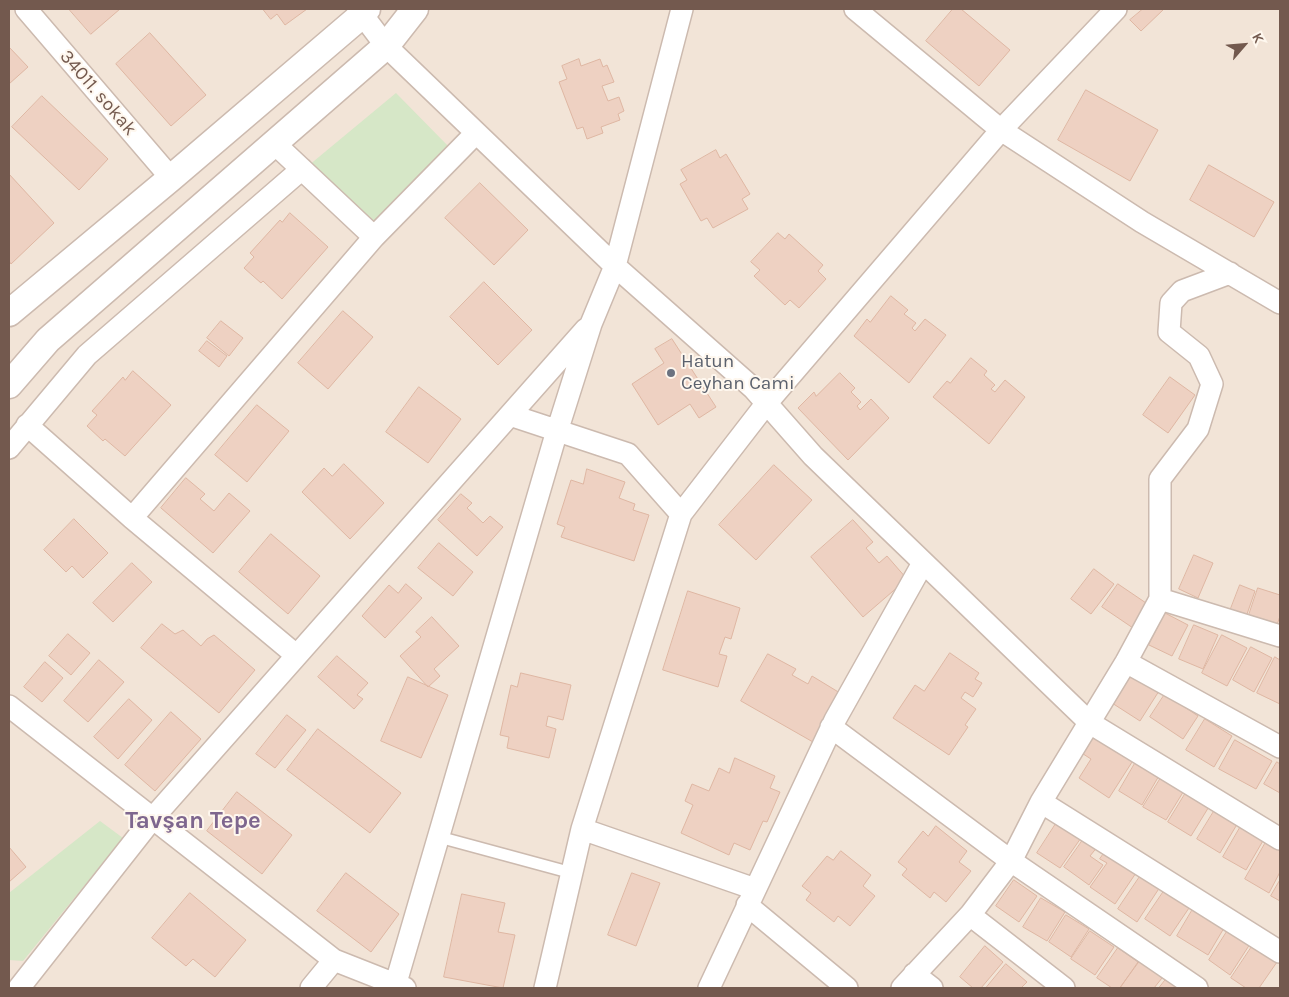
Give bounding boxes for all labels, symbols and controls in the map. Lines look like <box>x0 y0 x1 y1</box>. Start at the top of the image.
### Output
north arrow <box>1219 20 1269 70</box>
text: K <box>1248 30 1267 46</box>
street label: 34011. sokak <box>55 46 141 140</box>
place label: Hatun Ceyhan Cami <box>681 351 795 395</box>
marker: Hatun Ceyhan Cami <box>665 367 677 379</box>
district label: Tavşan Tepe <box>125 807 261 835</box>

